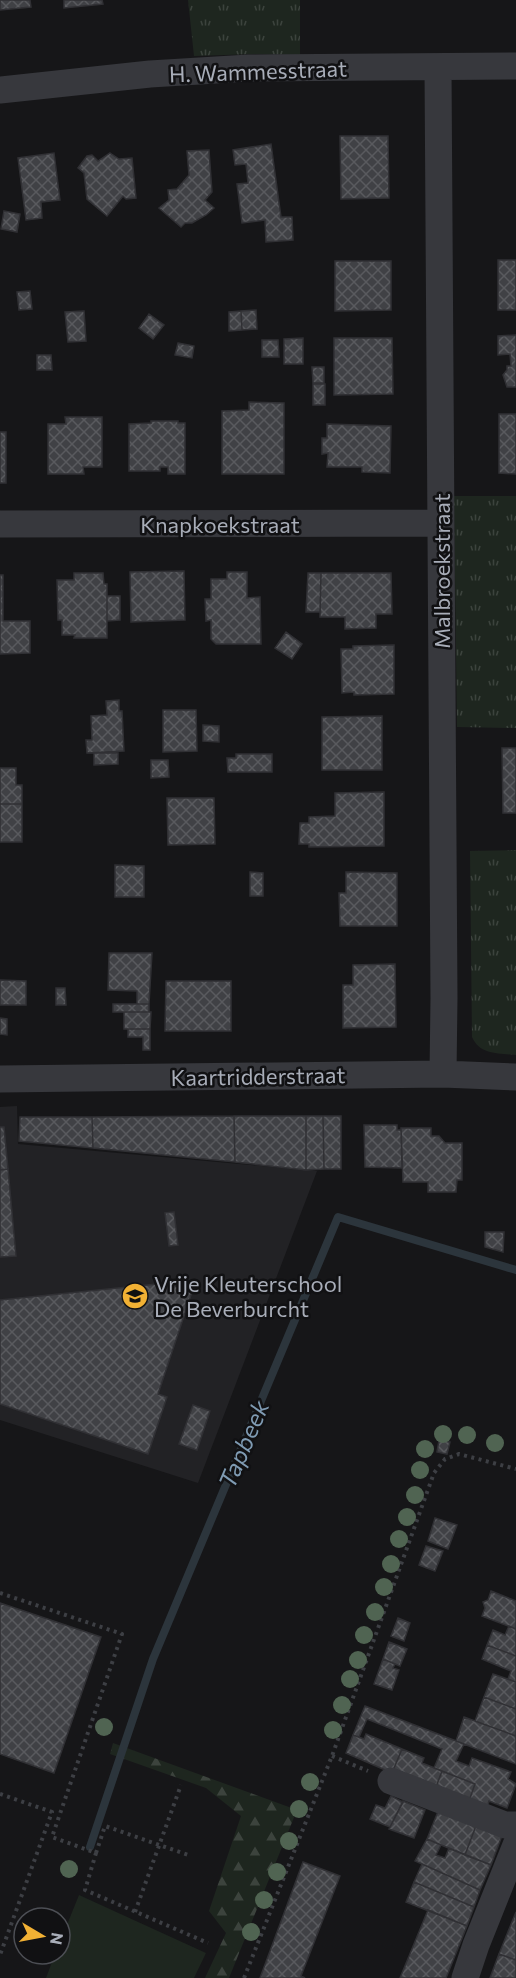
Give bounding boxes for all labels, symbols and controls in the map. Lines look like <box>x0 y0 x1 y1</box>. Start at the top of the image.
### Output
street label: H. Wammesstraat <box>168 54 348 88</box>
street label: Malbroekstraat <box>428 493 455 649</box>
street label: Knapkoekstraat <box>140 511 300 538</box>
street label: Kaartridderstraat <box>170 1061 346 1091</box>
place label: Vrije Kleuterschool De Beverburcht <box>154 1270 342 1322</box>
school or university icon: Vrije Kleuterschool De Beverburcht <box>120 1281 150 1311</box>
water label: Tapbeek <box>212 1395 275 1492</box>
north arrow <box>12 1906 72 1966</box>
text: N <box>47 1931 68 1946</box>

